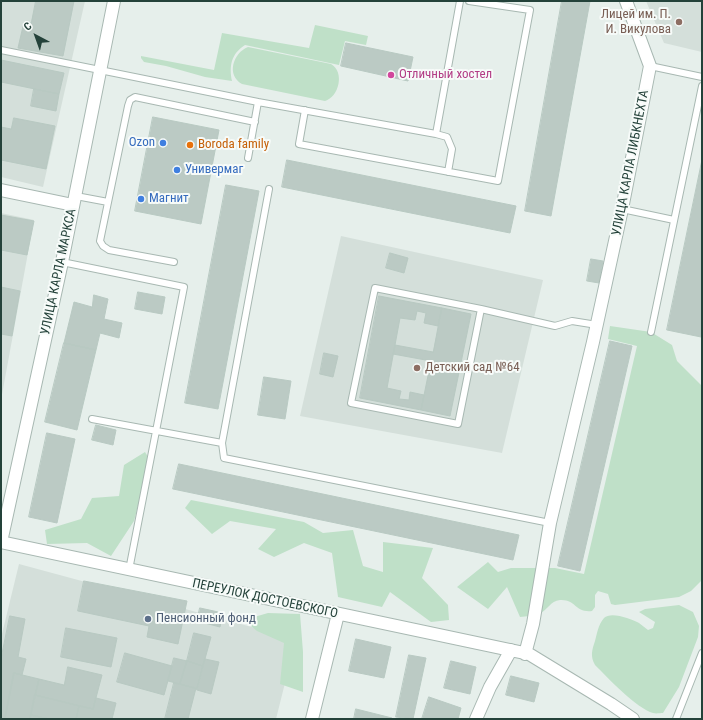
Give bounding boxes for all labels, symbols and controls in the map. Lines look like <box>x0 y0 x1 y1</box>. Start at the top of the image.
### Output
place label: Лицей им. П. И. Викулова <box>601 7 671 38</box>
north arrow <box>16 16 56 56</box>
marker: Лицей им. П. И. Викулова <box>674 17 684 27</box>
text: С <box>21 20 34 34</box>
place label: Отличный хостел <box>399 67 492 83</box>
marker: Отличный хостел <box>386 70 396 80</box>
street label: УЛИЦА КАРЛА ЛИБКНЕХТА <box>609 89 653 237</box>
place label: Ozon <box>129 135 155 151</box>
place label: Boroda family <box>198 137 269 153</box>
marker: Ozon <box>158 138 168 148</box>
marker: Boroda family <box>185 140 195 150</box>
place label: Универмаг <box>185 162 243 178</box>
marker: Универмаг <box>172 165 182 175</box>
place label: Магнит <box>149 191 189 207</box>
marker: Магнит <box>136 194 146 204</box>
street label: УЛИЦА КАРЛА МАРКСА <box>38 207 80 337</box>
place label: Детский сад №64 <box>425 360 520 376</box>
marker: Детский сад №64 <box>412 363 422 373</box>
street label: ПЕРЕУЛОК ДОСТОЕВСКОГО <box>191 576 339 622</box>
place label: Пенсионный фонд <box>156 611 256 627</box>
marker: Пенсионный фонд <box>143 614 153 624</box>

